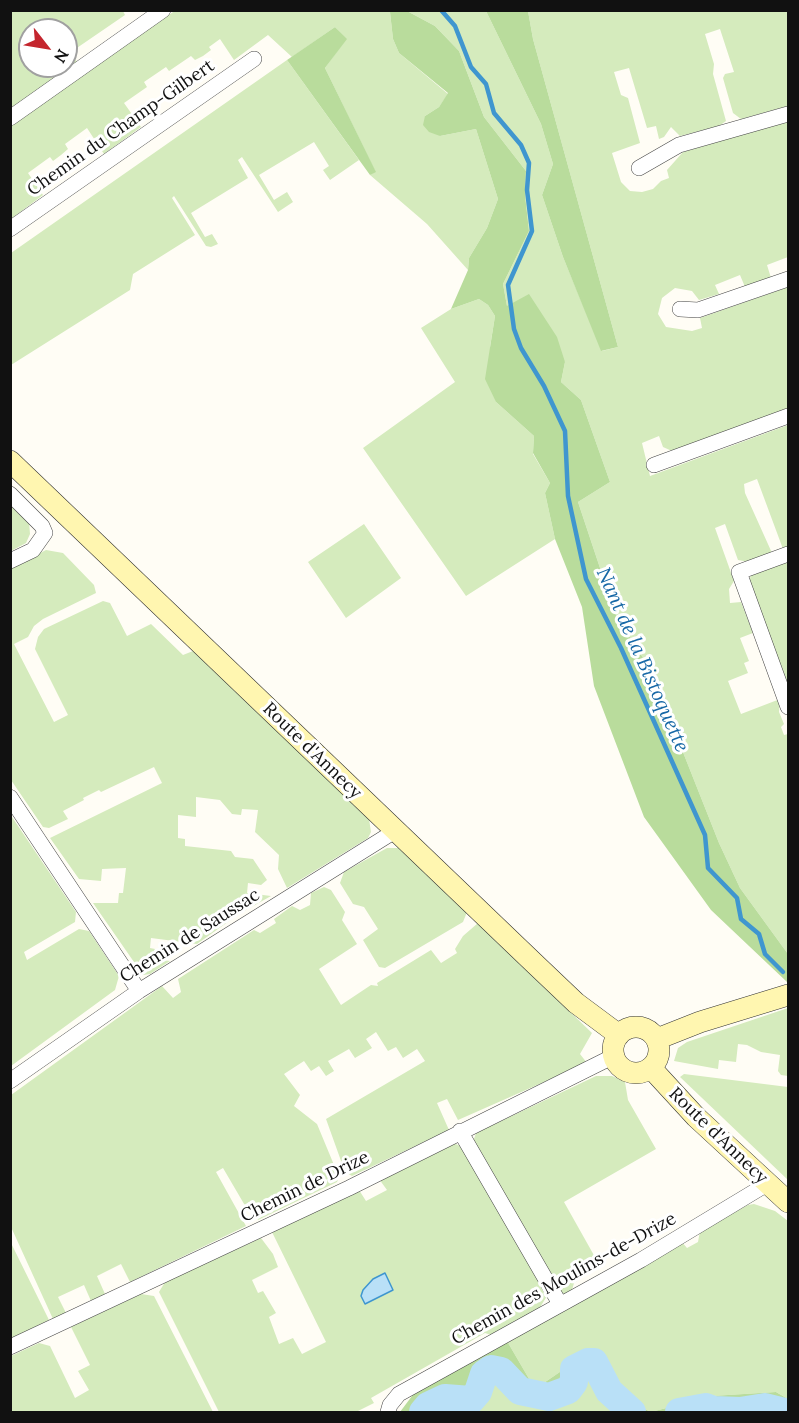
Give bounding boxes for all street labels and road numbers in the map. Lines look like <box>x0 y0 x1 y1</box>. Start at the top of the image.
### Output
street label: Chemin du Champ-Gilbert <box>23 55 219 201</box>
street label: Route d'Annecy <box>258 698 366 804</box>
street label: Chemin de Saussac <box>116 884 264 988</box>
street label: Route d'Annecy <box>664 1083 772 1189</box>
street label: Chemin de Drize <box>237 1147 373 1227</box>
street label: Chemin des Moulins-de-Drize <box>448 1208 680 1350</box>

